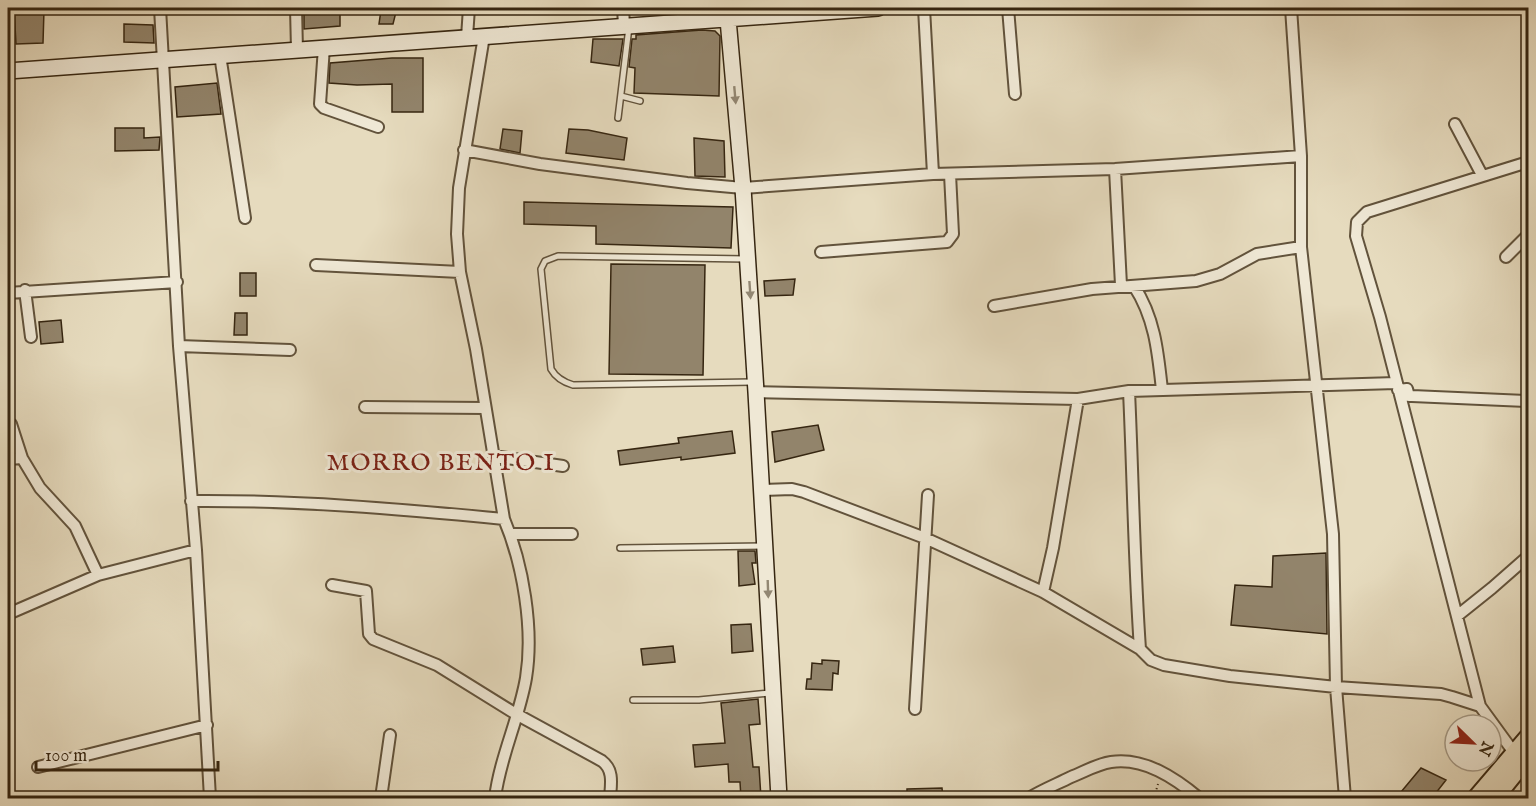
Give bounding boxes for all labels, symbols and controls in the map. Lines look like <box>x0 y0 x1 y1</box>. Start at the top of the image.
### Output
one-way arrow <box>730 86 740 105</box>
one-way arrow <box>745 280 754 299</box>
district label: MORRO BENTO I <box>327 448 555 479</box>
one-way arrow <box>763 580 772 599</box>
north arrow <box>1443 713 1503 773</box>
scale bar <box>36 734 218 772</box>
text: N <box>1473 737 1497 759</box>
text: 100 m <box>45 745 87 768</box>

